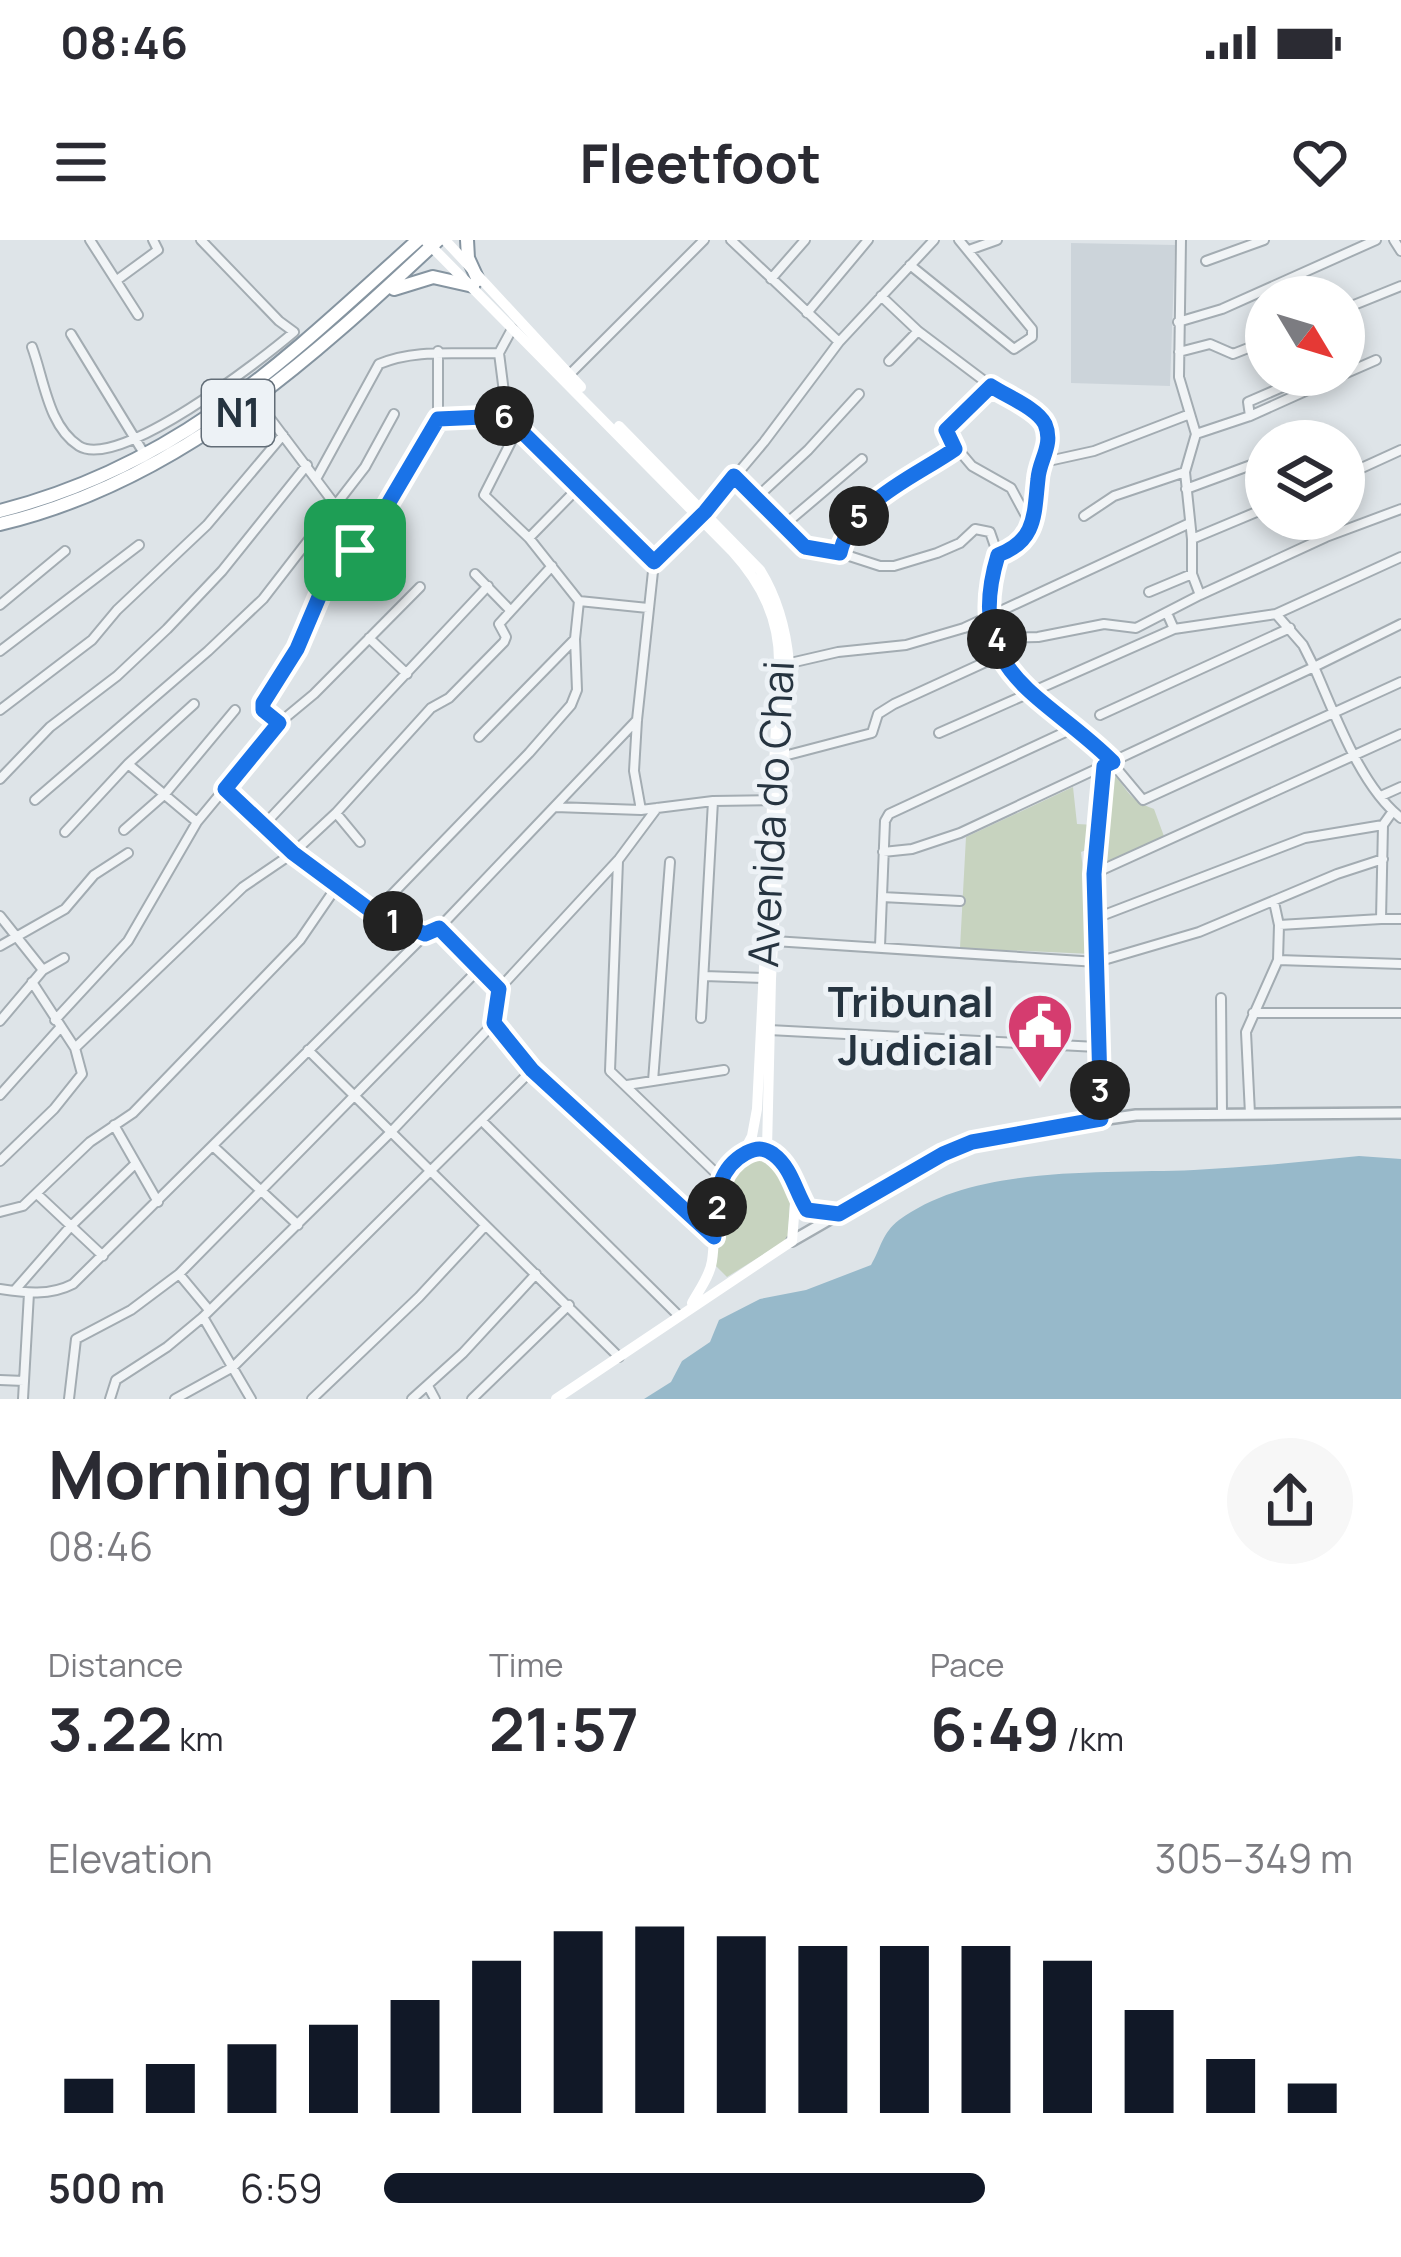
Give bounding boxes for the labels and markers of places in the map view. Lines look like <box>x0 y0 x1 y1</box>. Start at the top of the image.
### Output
pin: 6 <box>474 386 534 446</box>
pin: 5 <box>829 486 889 546</box>
pin <box>304 499 406 601</box>
pin: 4 <box>967 609 1027 669</box>
pin: 1 <box>363 891 423 951</box>
place label: Tribunal Judicial <box>828 972 994 1078</box>
public building icon: Tribunal Judicial <box>1005 991 1075 1085</box>
pin: 3 <box>1070 1060 1130 1120</box>
pin: 2 <box>687 1177 747 1237</box>

